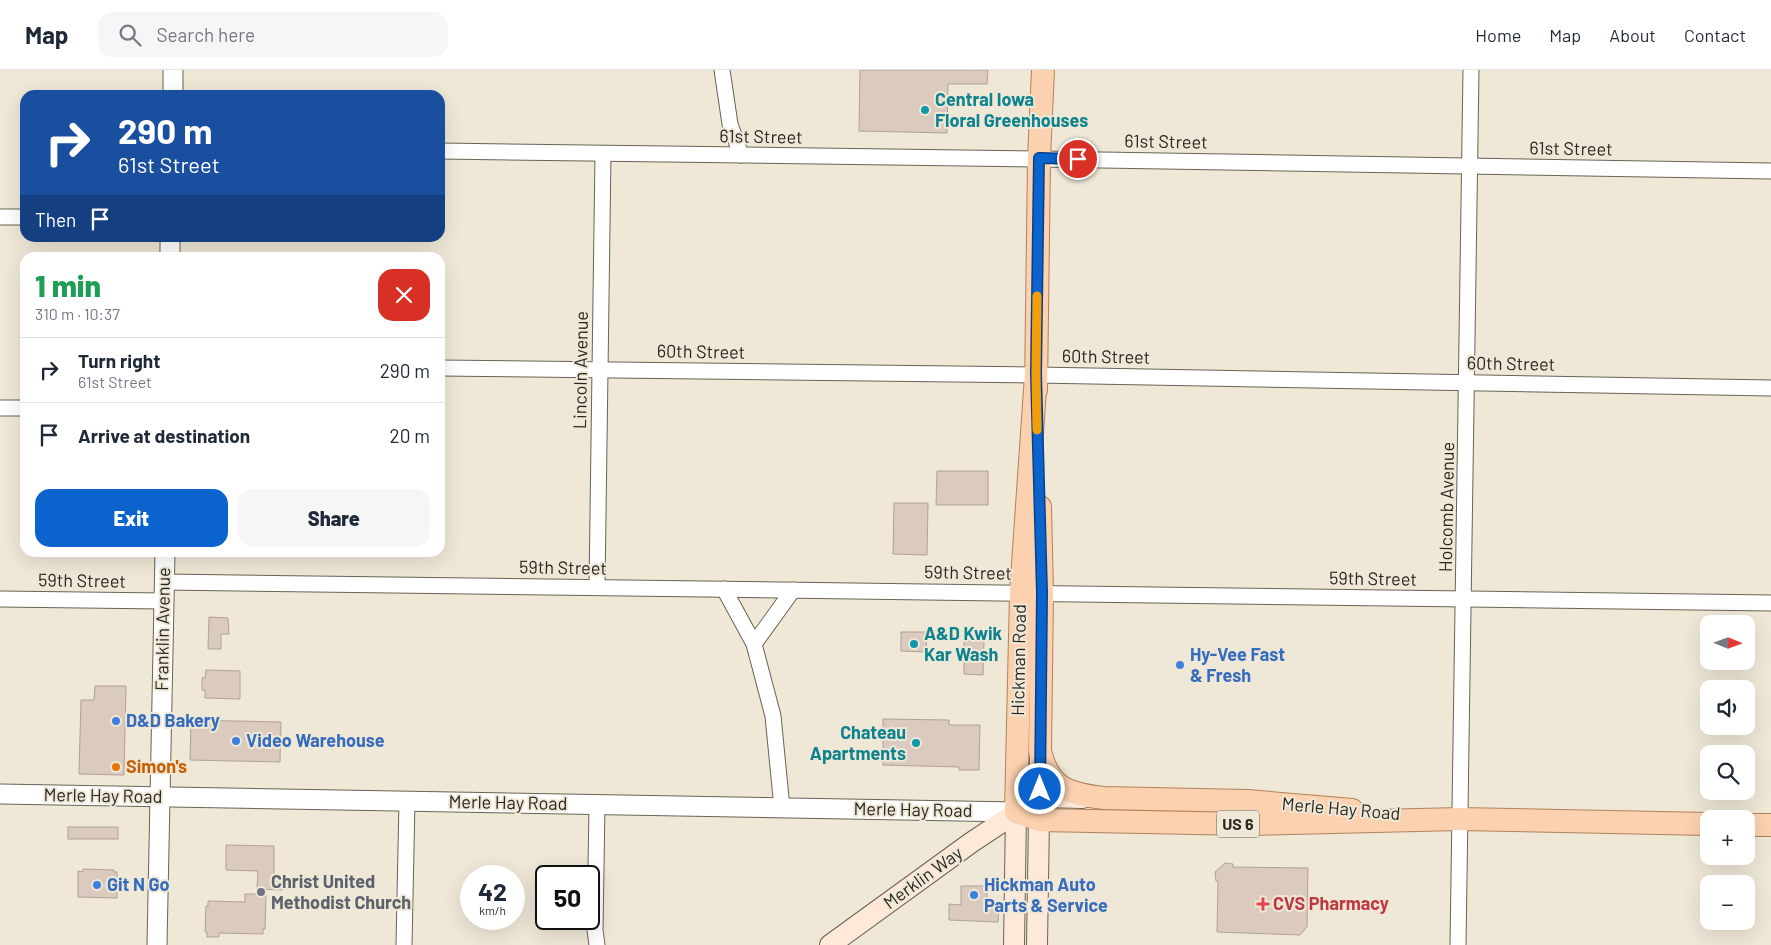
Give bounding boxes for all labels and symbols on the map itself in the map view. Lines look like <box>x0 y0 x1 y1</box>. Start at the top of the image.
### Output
place label: Central Iowa Floral Greenhouses <box>935 88 1088 131</box>
marker: Central Iowa Floral Greenhouses <box>919 104 931 116</box>
street label: 61st Street <box>719 124 803 148</box>
street label: 61st Street <box>1124 129 1208 153</box>
street label: 61st Street <box>1529 136 1613 160</box>
pin <box>1057 138 1099 180</box>
street label: Lincoln Avenue <box>568 311 592 429</box>
street label: 60th Street <box>657 339 745 363</box>
street label: 60th Street <box>1062 344 1150 368</box>
street label: 60th Street <box>1467 351 1555 375</box>
street label: Holcomb Avenue <box>1434 442 1458 572</box>
street label: 59th Street <box>519 555 607 579</box>
street label: 59th Street <box>924 560 1012 584</box>
street label: 59th Street <box>1329 566 1417 590</box>
street label: Franklin Avenue <box>150 567 174 691</box>
street label: 59th Street <box>38 568 126 592</box>
street label: Hickman Road <box>1006 604 1030 716</box>
north arrow <box>1700 615 1755 670</box>
place label: A&D Kwik Kar Wash <box>924 622 1003 665</box>
marker: A&D Kwik Kar Wash <box>908 638 920 650</box>
place label: Hy-Vee Fast & Fresh <box>1190 643 1285 686</box>
marker: Hy-Vee Fast & Fresh <box>1174 659 1186 671</box>
place label: D&D Bakery <box>126 709 220 731</box>
marker: D&D Bakery <box>110 715 122 727</box>
place label: Chateau Apartments <box>810 721 906 764</box>
place label: Video Warehouse <box>246 729 385 751</box>
marker: Video Warehouse <box>230 735 242 747</box>
marker: Chateau Apartments <box>910 737 922 749</box>
place label: Simon's <box>126 755 187 777</box>
marker: Simon's <box>110 761 122 773</box>
position arrow <box>1013 762 1065 814</box>
street label: Merle Hay Road <box>43 783 163 807</box>
street label: Merle Hay Road <box>448 790 568 814</box>
street label: Merle Hay Road <box>1281 792 1401 824</box>
street label: Merle Hay Road <box>853 797 973 821</box>
road number: US 6 <box>1217 811 1259 838</box>
street label: Merklin Way <box>879 841 966 913</box>
speed limit sign: 50 <box>535 865 600 930</box>
place label: Christ United Methodist Church <box>271 870 411 913</box>
place label: Git N Go <box>107 873 170 895</box>
place label: Hickman Auto Parts & Service <box>984 873 1108 916</box>
marker: Git N Go <box>91 879 103 891</box>
marker: Christ United Methodist Church <box>255 886 267 898</box>
marker: Hickman Auto Parts & Service <box>968 889 980 901</box>
place label: CVS Pharmacy <box>1273 892 1389 914</box>
marker: CVS Pharmacy <box>1257 898 1269 910</box>

